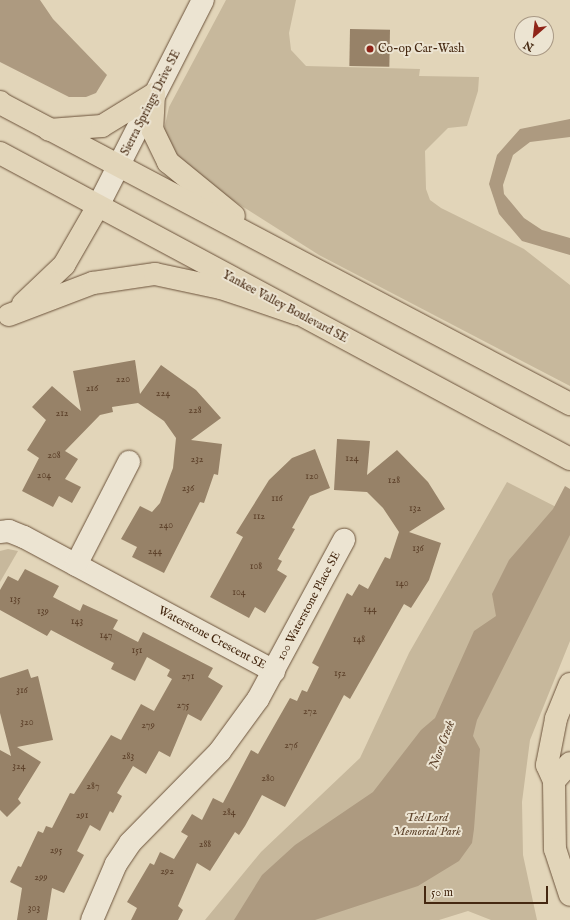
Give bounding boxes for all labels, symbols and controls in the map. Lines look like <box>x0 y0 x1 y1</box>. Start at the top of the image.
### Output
north arrow <box>514 16 554 56</box>
text: N <box>521 37 536 54</box>
place label: Co-op Car-Wash <box>378 42 464 56</box>
marker: Co-op Car-Wash <box>365 44 375 54</box>
street label: Sierra Springs Drive SE <box>118 48 184 158</box>
street label: Yankee Valley Boulevard SE <box>220 268 350 346</box>
house number: 220 <box>116 374 130 386</box>
house number: 216 <box>86 383 98 395</box>
house number: 224 <box>156 388 170 400</box>
house number: 228 <box>188 405 202 417</box>
house number: 212 <box>55 408 69 420</box>
house number: 208 <box>47 450 61 462</box>
house number: 124 <box>345 453 359 465</box>
house number: 232 <box>190 454 204 466</box>
house number: 204 <box>37 470 51 482</box>
house number: 120 <box>305 471 319 483</box>
house number: 128 <box>388 475 400 487</box>
house number: 236 <box>182 483 194 495</box>
house number: 116 <box>271 493 283 505</box>
house number: 132 <box>409 503 421 515</box>
house number: 112 <box>253 511 265 523</box>
house number: 240 <box>159 520 173 532</box>
house number: 136 <box>412 543 424 555</box>
house number: 244 <box>148 546 162 558</box>
street label: 100 Waterstone Place SE <box>274 549 344 663</box>
house number: 108 <box>250 561 262 573</box>
house number: 140 <box>395 578 409 590</box>
house number: 104 <box>232 587 246 599</box>
house number: 135 <box>9 594 21 606</box>
street label: Waterstone Crescent SE <box>156 603 268 673</box>
house number: 144 <box>363 604 377 616</box>
house number: 139 <box>37 606 49 618</box>
house number: 143 <box>71 616 83 628</box>
house number: 147 <box>100 630 112 642</box>
house number: 148 <box>353 634 365 646</box>
house number: 151 <box>131 645 143 657</box>
house number: 152 <box>334 668 346 680</box>
house number: 271 <box>182 671 194 683</box>
house number: 316 <box>16 685 28 697</box>
house number: 275 <box>177 700 189 712</box>
house number: 272 <box>303 706 317 718</box>
house number: 320 <box>20 717 34 729</box>
water label: Nose Creek <box>427 719 459 771</box>
house number: 279 <box>141 720 155 732</box>
house number: 276 <box>284 740 298 752</box>
house number: 283 <box>122 751 134 763</box>
house number: 324 <box>12 761 26 773</box>
house number: 280 <box>261 773 275 785</box>
house number: 287 <box>86 781 100 793</box>
house number: 284 <box>222 807 236 819</box>
house number: 291 <box>76 810 88 822</box>
park label: Ted Lord Memorial Park <box>393 811 461 839</box>
house number: 288 <box>199 839 211 851</box>
house number: 295 <box>50 845 62 857</box>
house number: 292 <box>160 866 174 878</box>
house number: 299 <box>34 872 48 884</box>
scale bar <box>426 878 550 904</box>
text: 50 m <box>431 885 453 900</box>
house number: 303 <box>28 903 40 915</box>

